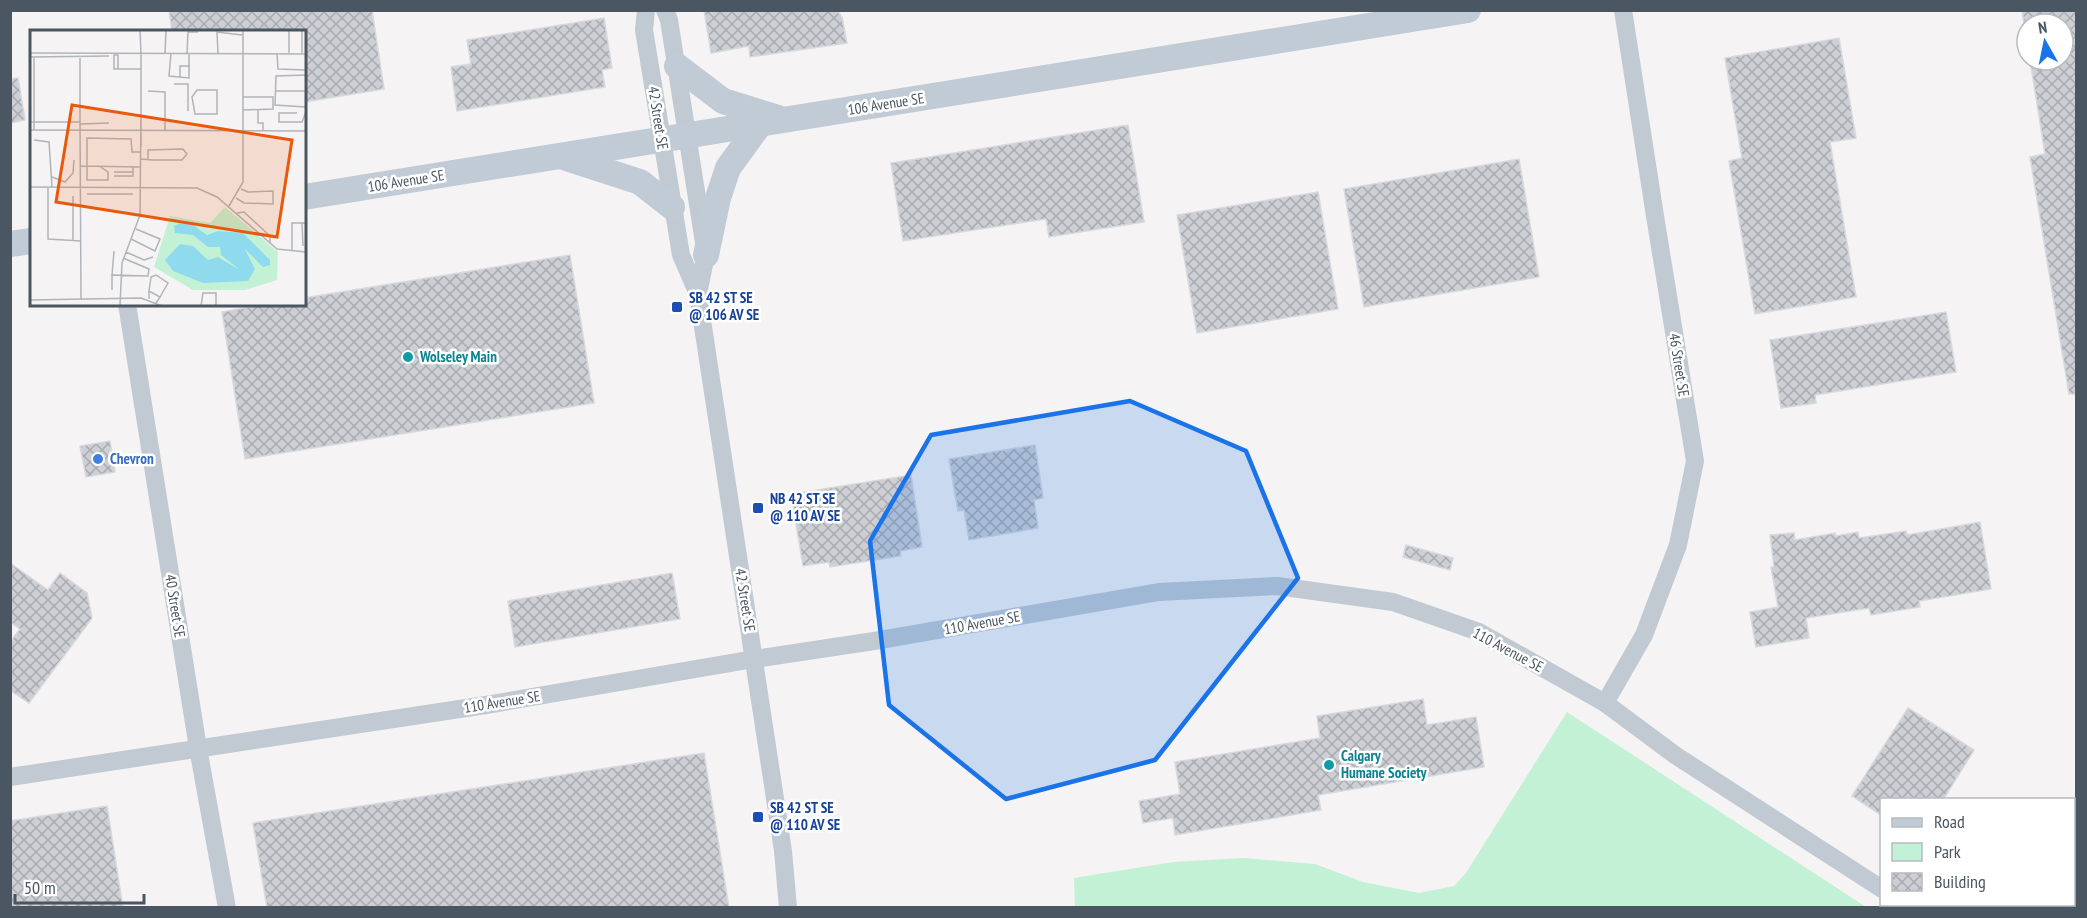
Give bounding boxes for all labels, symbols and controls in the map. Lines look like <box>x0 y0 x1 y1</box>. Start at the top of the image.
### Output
north arrow <box>2015 12 2075 72</box>
text: N <box>2037 17 2048 38</box>
inset map <box>30 30 306 306</box>
street label: 42 Street SE <box>644 85 673 151</box>
street label: 106 Avenue SE <box>846 88 925 119</box>
street label: 106 Avenue SE <box>366 165 445 196</box>
place label: SB 42 ST SE @ 106 AV SE <box>689 288 759 324</box>
marker: SB 42 ST SE @ 106 AV SE <box>670 300 684 314</box>
street label: 46 Street SE <box>1665 332 1694 398</box>
place label: Wolseley Main <box>419 347 497 366</box>
marker: Wolseley Main <box>401 350 415 364</box>
place label: Chevron <box>110 449 154 468</box>
marker: Chevron <box>91 452 105 466</box>
place label: NB 42 ST SE @ 110 AV SE <box>770 489 840 525</box>
marker: NB 42 ST SE @ 110 AV SE <box>751 501 765 515</box>
street label: 42 Street SE <box>731 567 760 633</box>
street label: 40 Street SE <box>161 573 190 639</box>
street label: 110 Avenue SE <box>942 606 1021 639</box>
street label: 110 Avenue SE <box>1470 623 1547 676</box>
street label: 110 Avenue SE <box>462 686 541 717</box>
place label: Calgary Humane Society <box>1341 746 1427 782</box>
marker: Calgary Humane Society <box>1322 758 1336 772</box>
place label: SB 42 ST SE @ 110 AV SE <box>770 798 840 834</box>
legend <box>1880 798 2075 906</box>
marker: SB 42 ST SE @ 110 AV SE <box>751 810 765 824</box>
text: Road <box>1934 810 1965 833</box>
text: Park <box>1934 840 1961 863</box>
scale bar <box>15 867 144 905</box>
text: Building <box>1934 870 1986 893</box>
text: 50 m <box>24 876 56 899</box>

